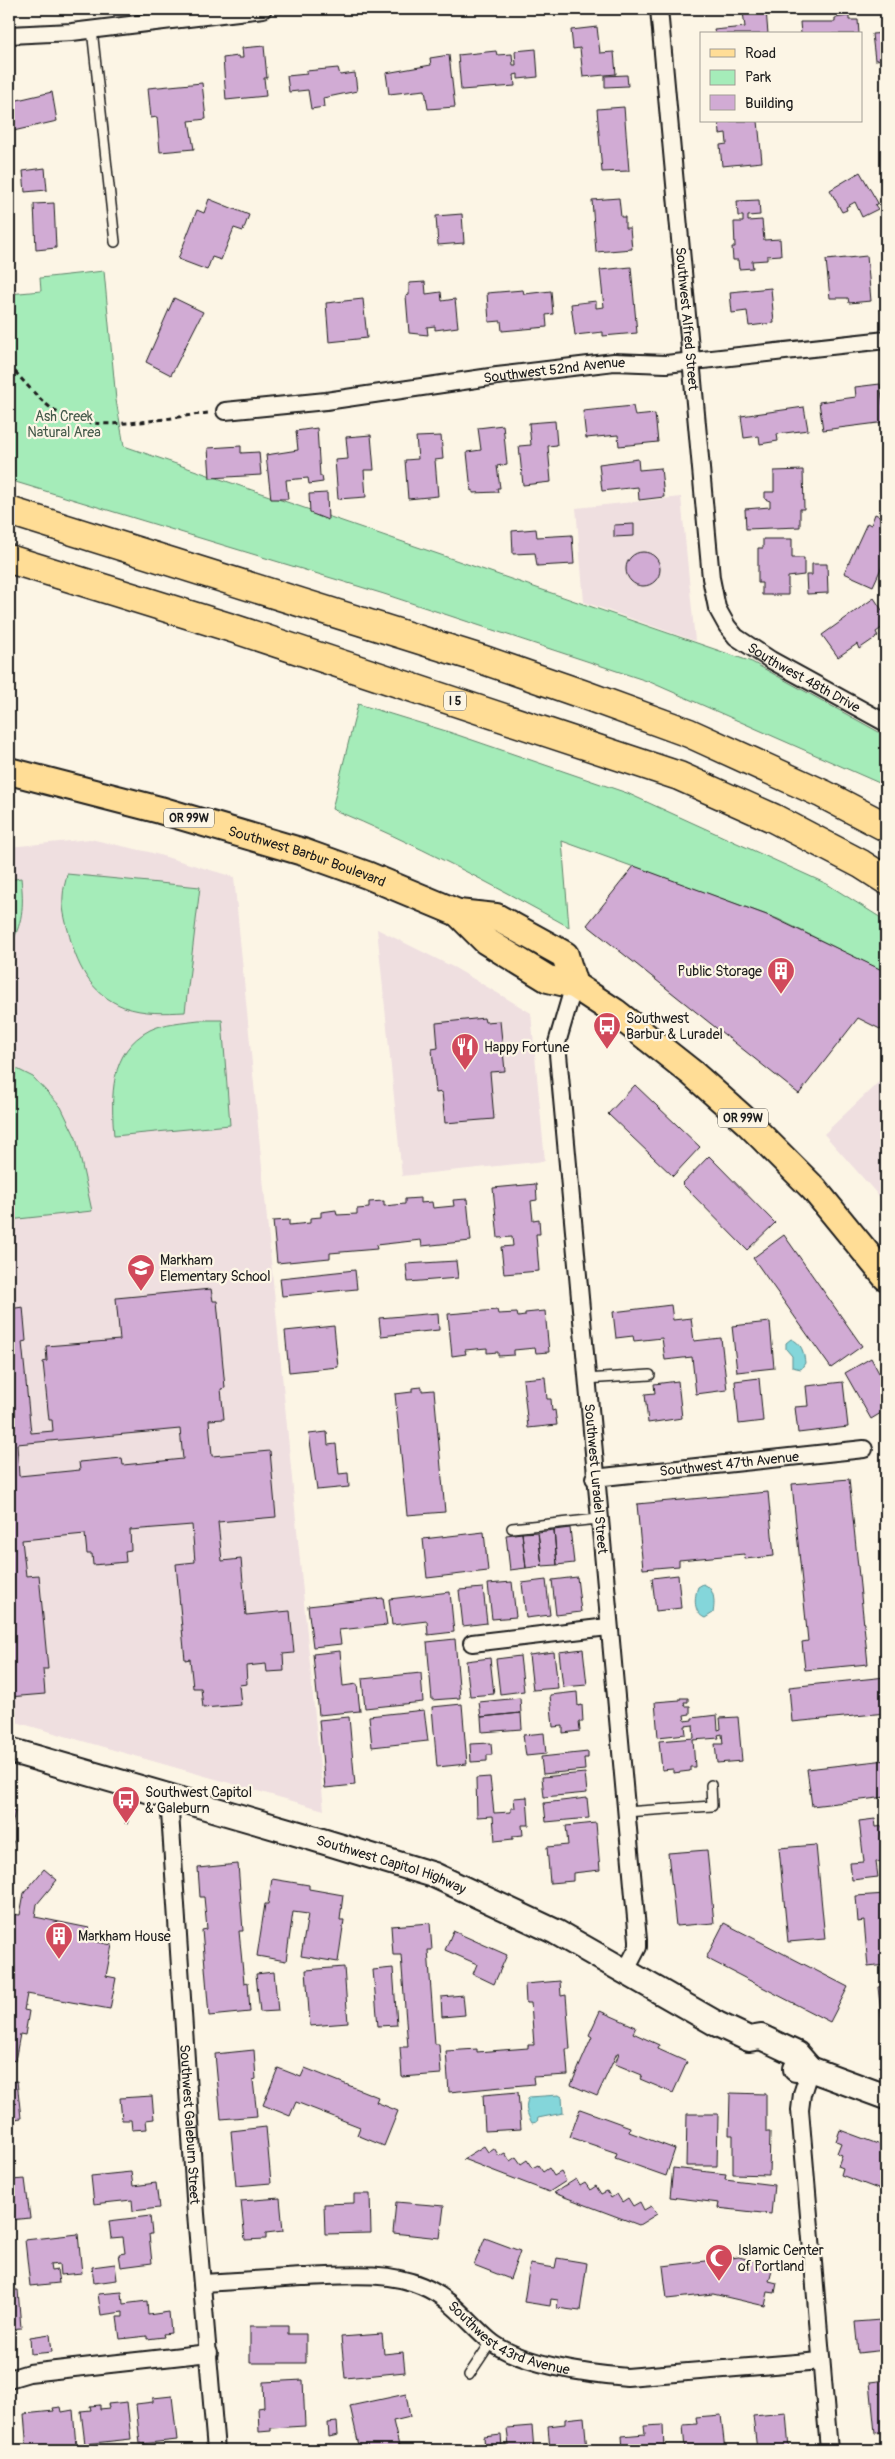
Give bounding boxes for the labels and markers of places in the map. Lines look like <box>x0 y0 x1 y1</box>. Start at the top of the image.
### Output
building icon: Public Storage <box>766 956 796 995</box>
place label: Public Storage <box>678 963 762 980</box>
place label: Southwest Barbur & Luradel <box>626 1010 723 1043</box>
bus stop icon: Southwest Barbur & Luradel <box>592 1011 622 1050</box>
restaurant icon: Happy Fortune <box>450 1032 480 1071</box>
place label: Happy Fortune <box>484 1039 569 1056</box>
place label: Markham Elementary School <box>160 1252 271 1285</box>
school or university icon: Markham Elementary School <box>126 1253 156 1292</box>
place label: Southwest Capitol & Galeburn <box>145 1784 252 1817</box>
bus stop icon: Southwest Capitol & Galeburn <box>111 1785 141 1824</box>
building icon: Markham House <box>44 1921 74 1960</box>
place label: Markham House <box>78 1928 171 1945</box>
place label: Islamic Center of Portland <box>738 2242 824 2275</box>
mosque icon: Islamic Center of Portland <box>704 2243 734 2282</box>

